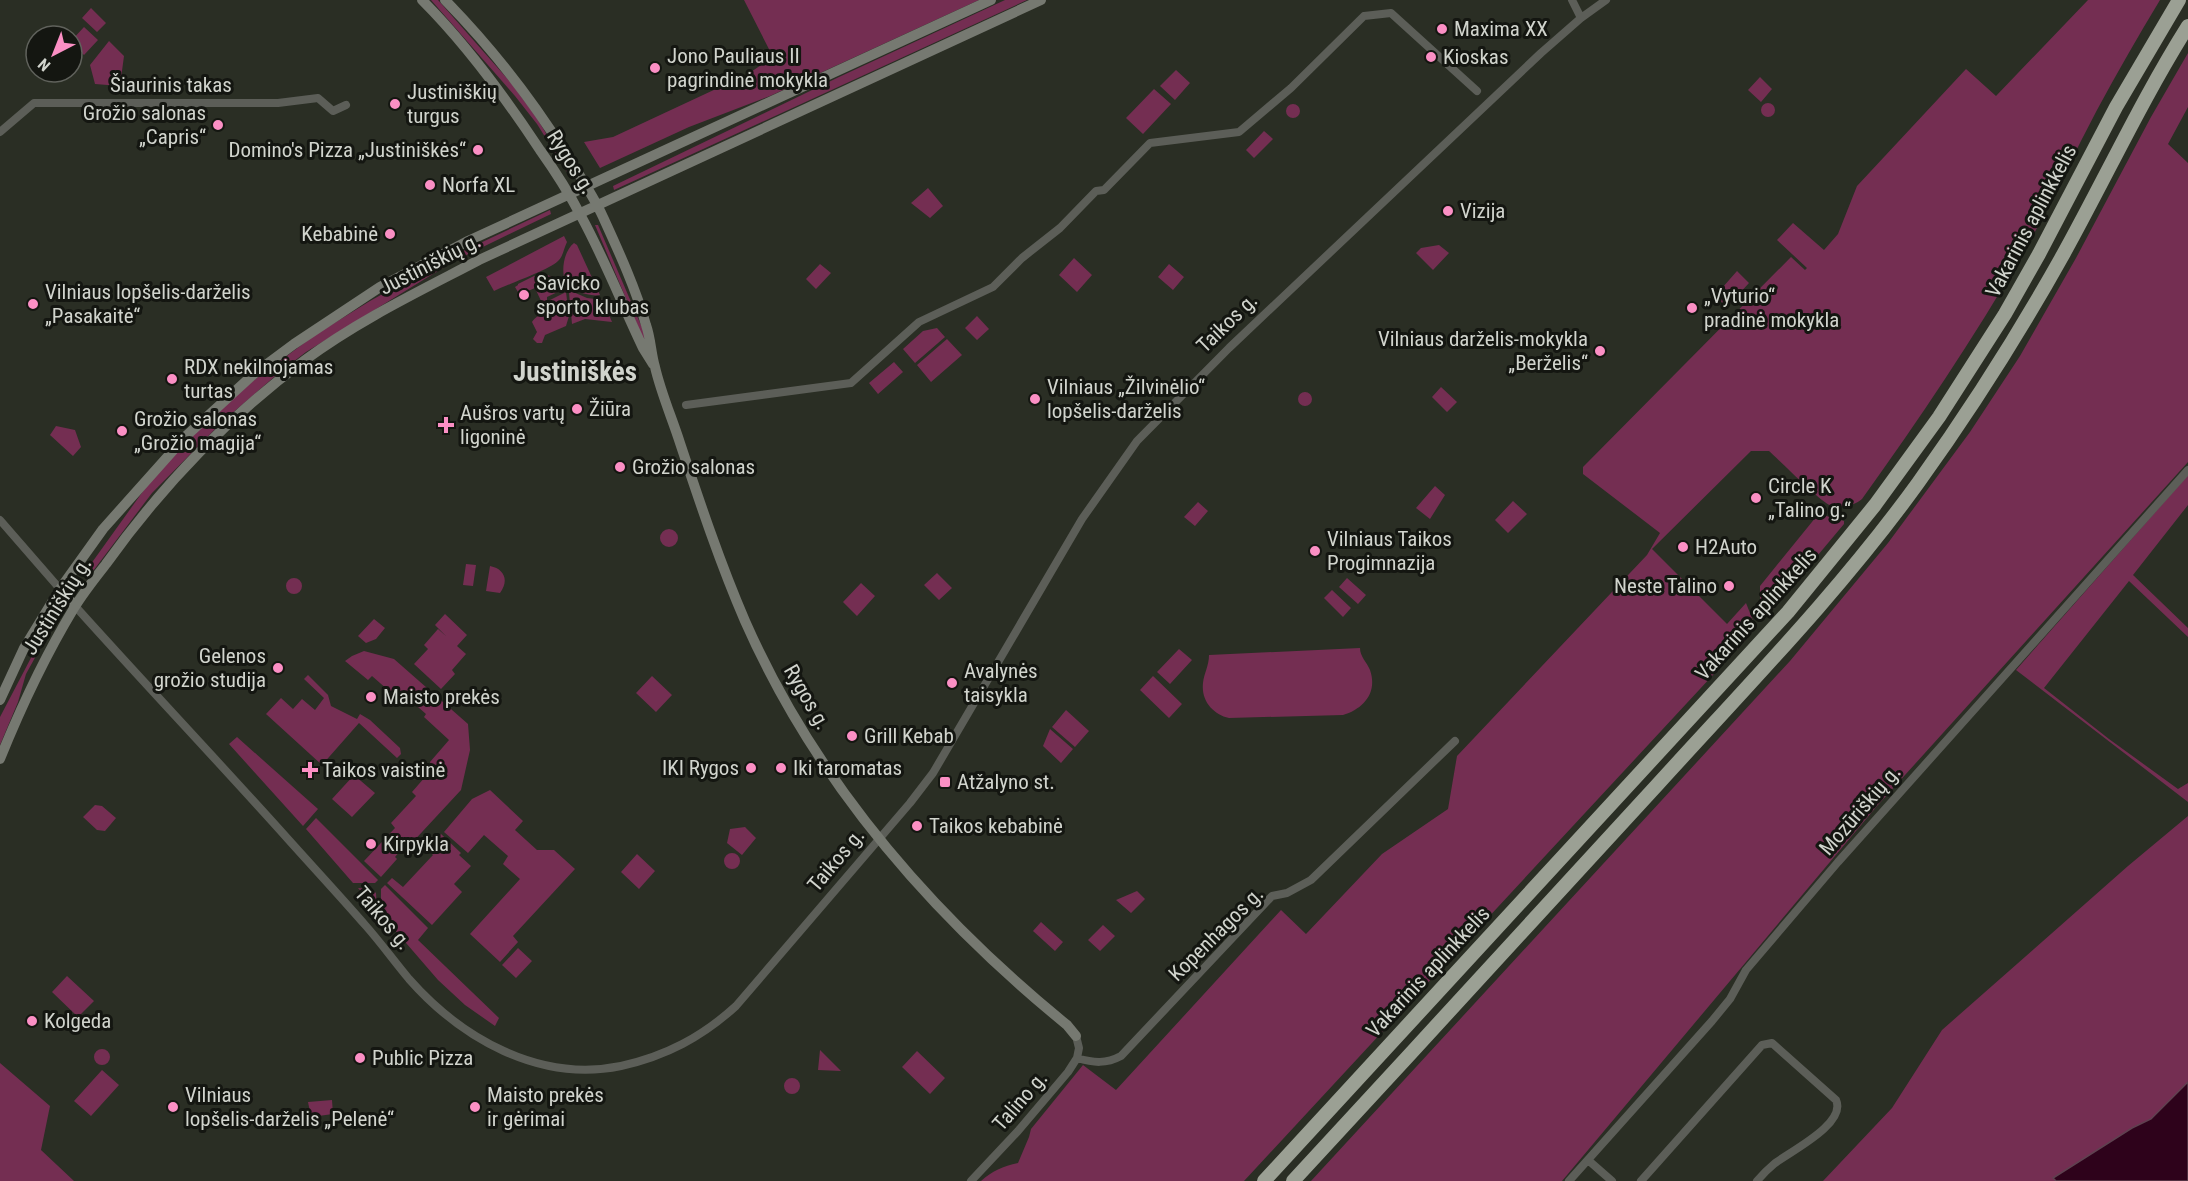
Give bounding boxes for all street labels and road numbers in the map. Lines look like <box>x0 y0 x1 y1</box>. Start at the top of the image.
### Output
street label: Šiaurinis takas <box>110 73 232 97</box>
street label: Rygos g. <box>542 126 600 198</box>
street label: Vakarinis aplinkkelis <box>1981 141 2081 301</box>
street label: Justiniškių g. <box>375 228 485 300</box>
street label: Taikos g. <box>1192 288 1262 358</box>
street label: Vakarinis aplinkkelis <box>1690 543 1822 685</box>
street label: Justiniškių g. <box>18 553 96 659</box>
street label: Rygos g. <box>779 660 835 734</box>
street label: Mozūriškių g. <box>1814 760 1906 860</box>
street label: Taikos g. <box>803 824 869 896</box>
street label: Taikos g. <box>350 882 416 954</box>
street label: Kopenhagos g. <box>1164 882 1268 986</box>
street label: Vakarinis aplinkkelis <box>1361 902 1495 1042</box>
street label: Talino g. <box>988 1066 1052 1136</box>

